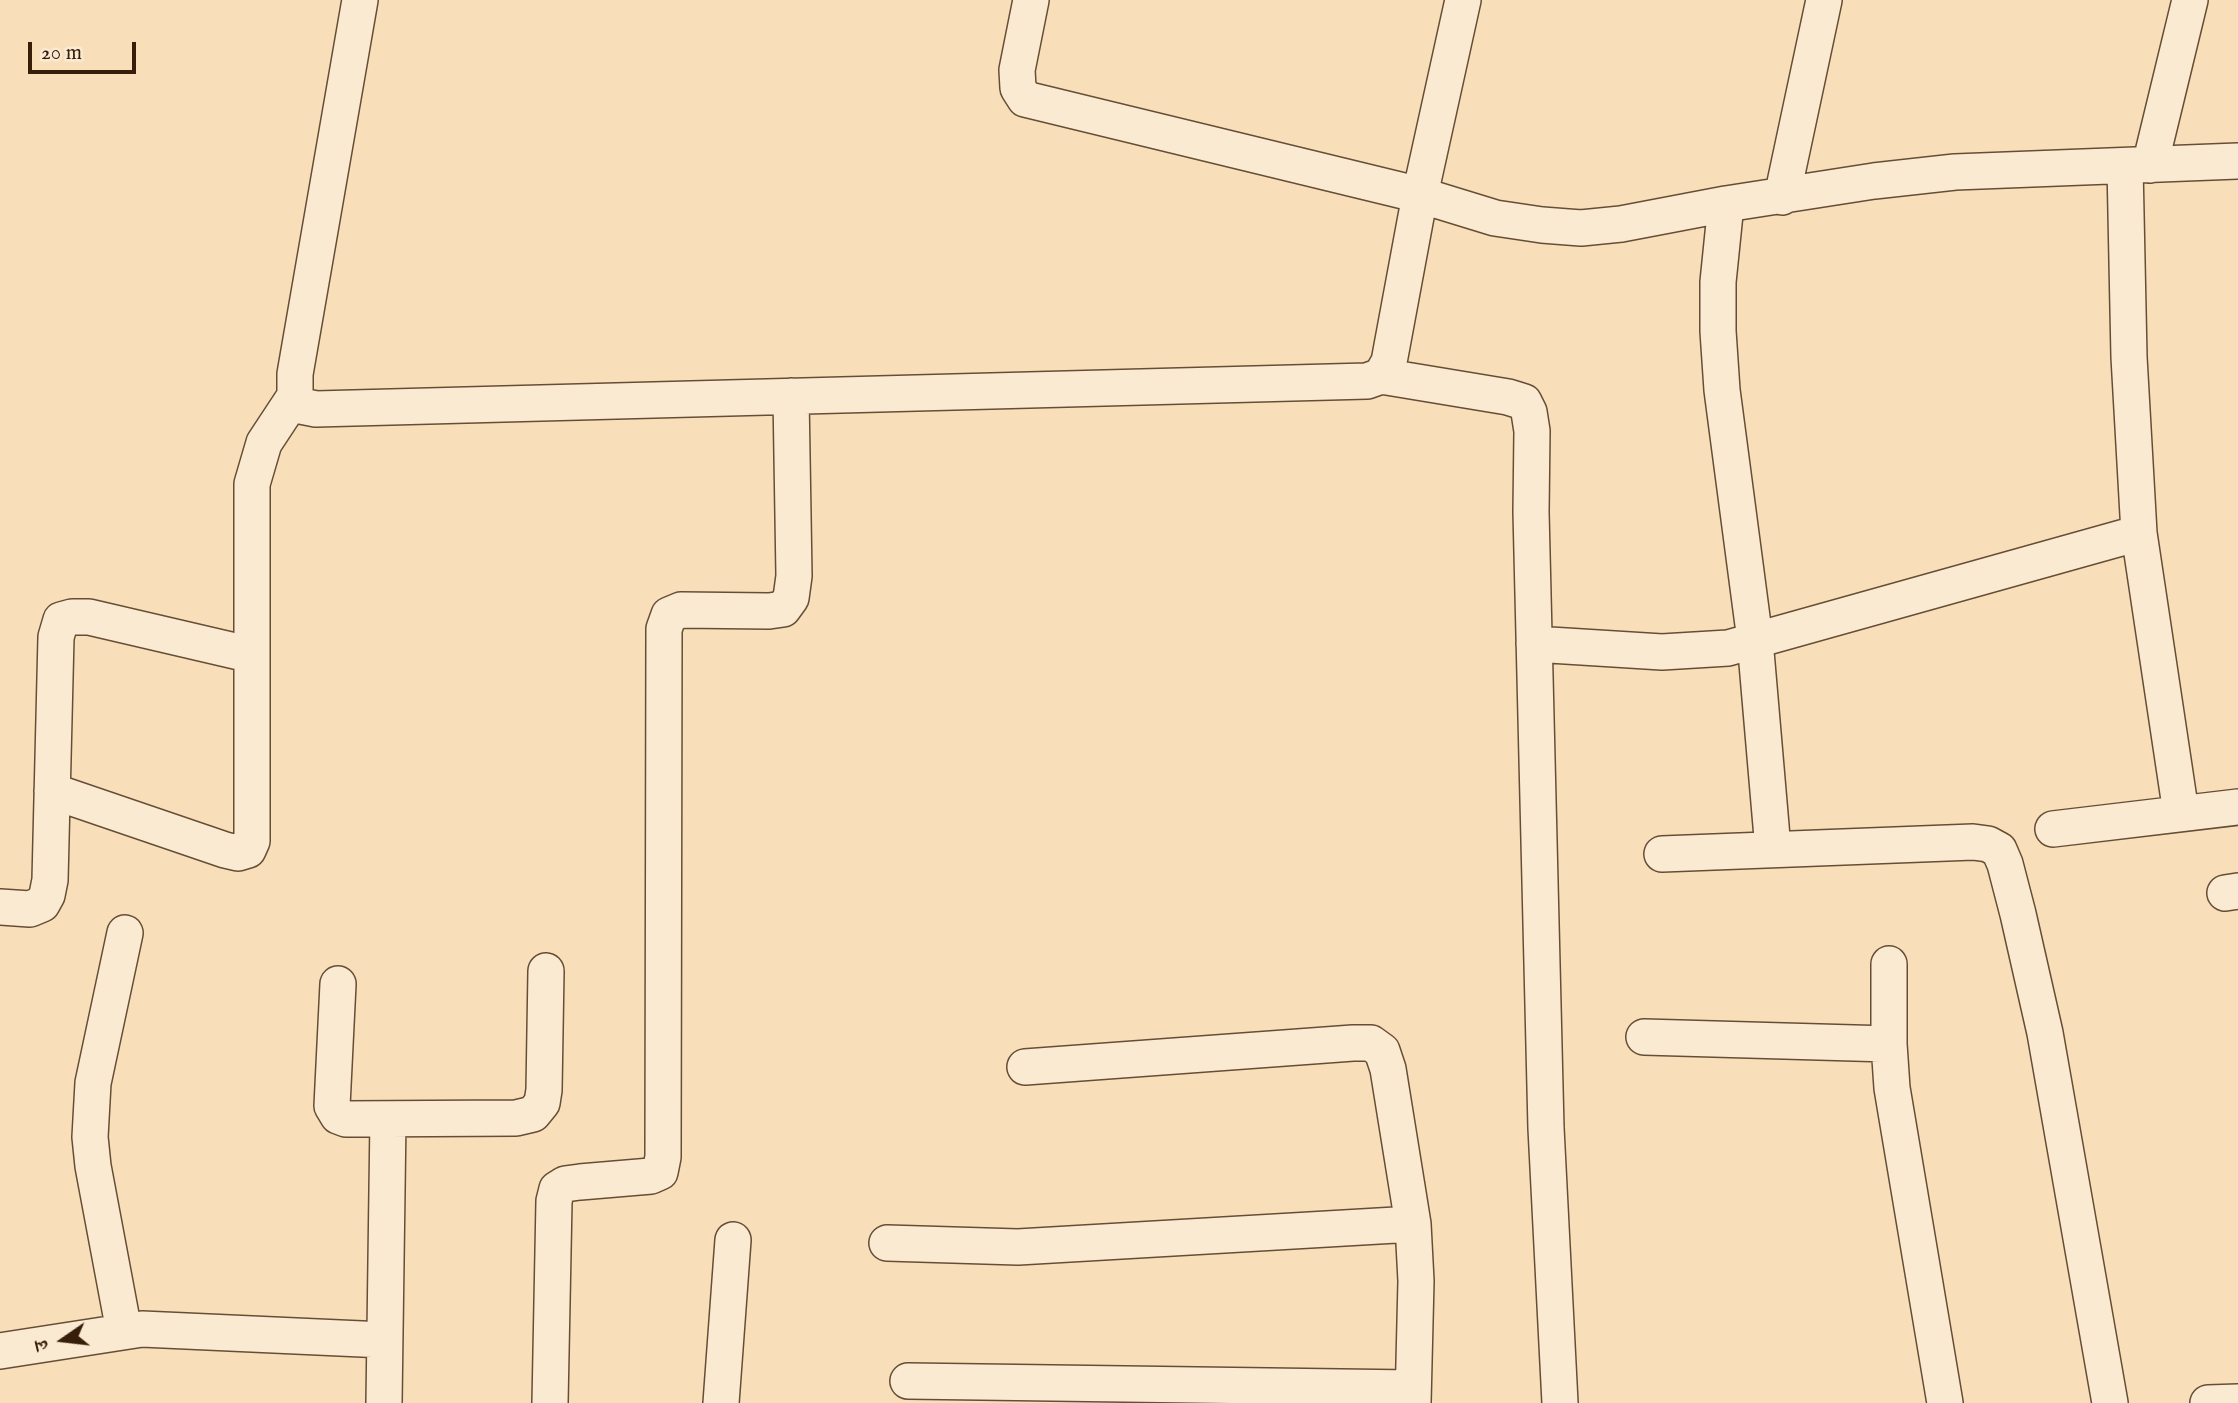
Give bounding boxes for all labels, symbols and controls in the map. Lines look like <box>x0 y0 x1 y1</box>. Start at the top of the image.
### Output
scale bar <box>32 28 140 72</box>
text: 20 m <box>41 40 82 67</box>
north arrow <box>28 1305 98 1375</box>
text: उ <box>30 1337 55 1353</box>

